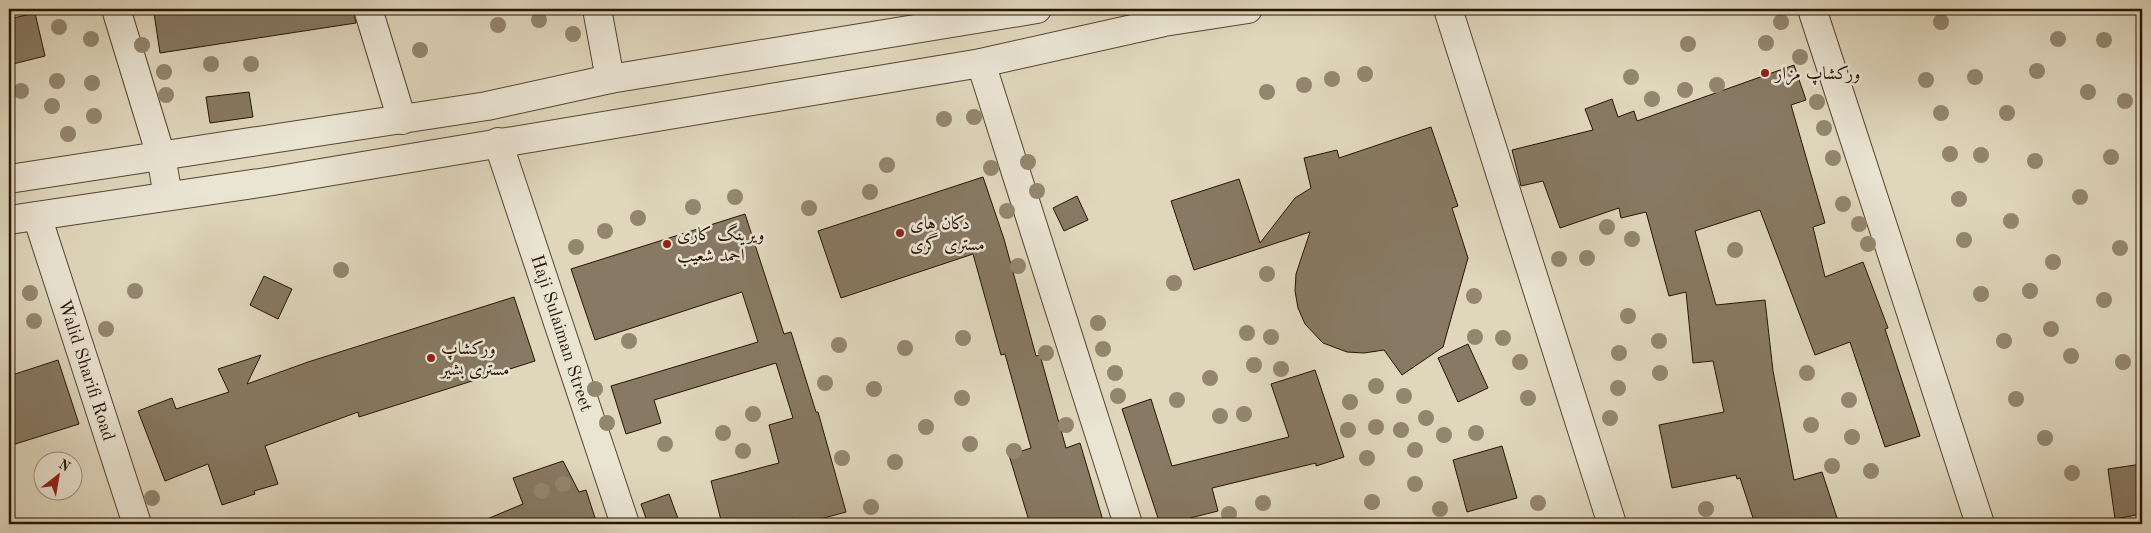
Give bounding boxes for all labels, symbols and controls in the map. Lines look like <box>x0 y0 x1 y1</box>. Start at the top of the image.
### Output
place label: ورکشاپ مزار <box>1773 65 1861 86</box>
marker: ورکشاپ مزار <box>1759 67 1771 79</box>
place label: دکان های مستری گری <box>910 214 985 255</box>
place label: ویرینگ کاری احمد شعیب <box>677 222 764 267</box>
marker: دکان های مستری گری <box>894 227 906 239</box>
marker: ویرینگ کاری احمد شعیب <box>661 238 673 250</box>
street label: Haji Sulaiman Street <box>527 253 595 414</box>
street label: Walid Sharifi Road <box>55 297 117 443</box>
place label: ورکشاپ مستری بشیر <box>439 340 510 380</box>
marker: ورکشاپ مستری بشیر <box>425 352 437 364</box>
north arrow <box>32 450 82 500</box>
text: N <box>56 457 73 475</box>

